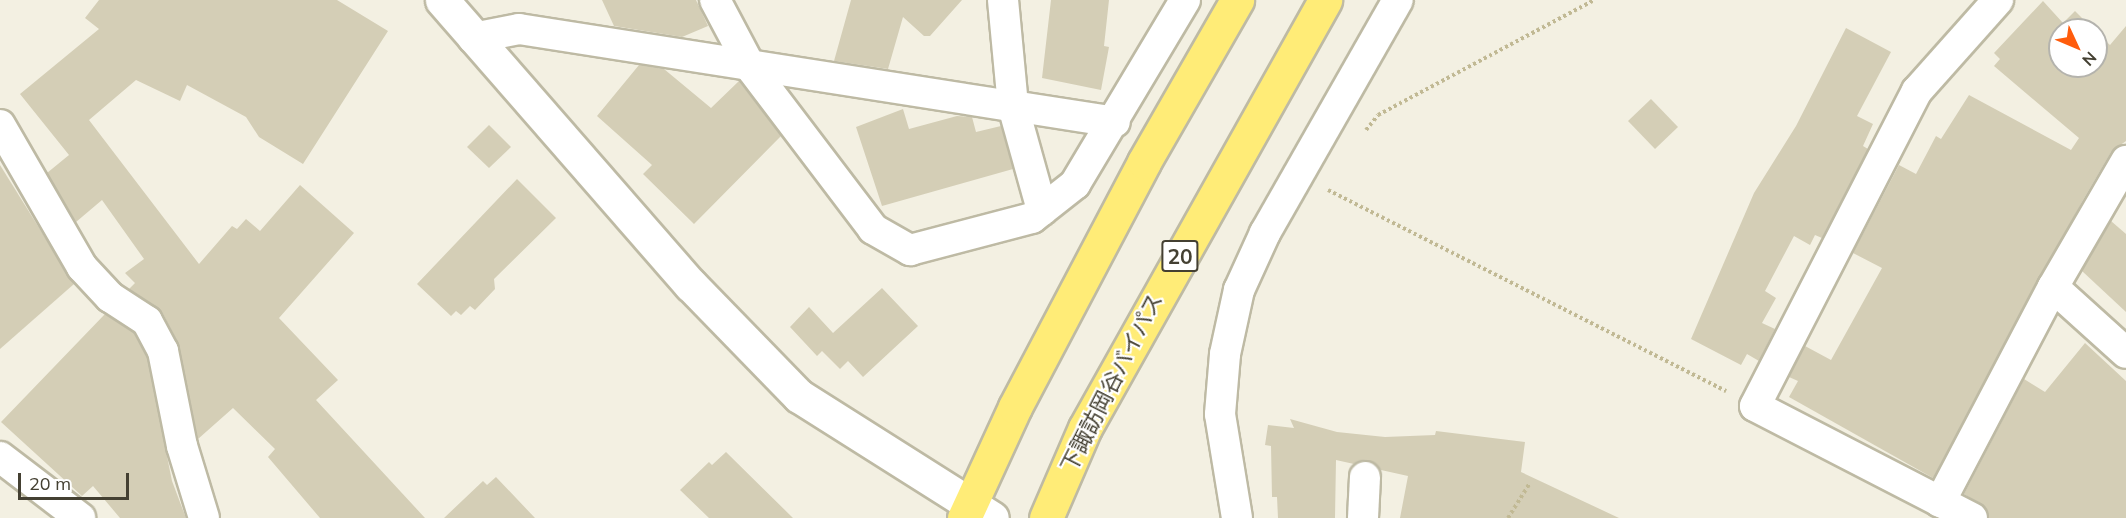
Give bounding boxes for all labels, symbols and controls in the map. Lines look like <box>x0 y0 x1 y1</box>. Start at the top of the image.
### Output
north arrow <box>2048 18 2108 78</box>
text: N <box>2078 48 2101 70</box>
road number: 20 <box>1160 238 1200 274</box>
street label: 下諏訪岡谷バイパス <box>1055 289 1169 477</box>
scale bar <box>21 461 132 499</box>
text: 20 m <box>29 472 71 495</box>

